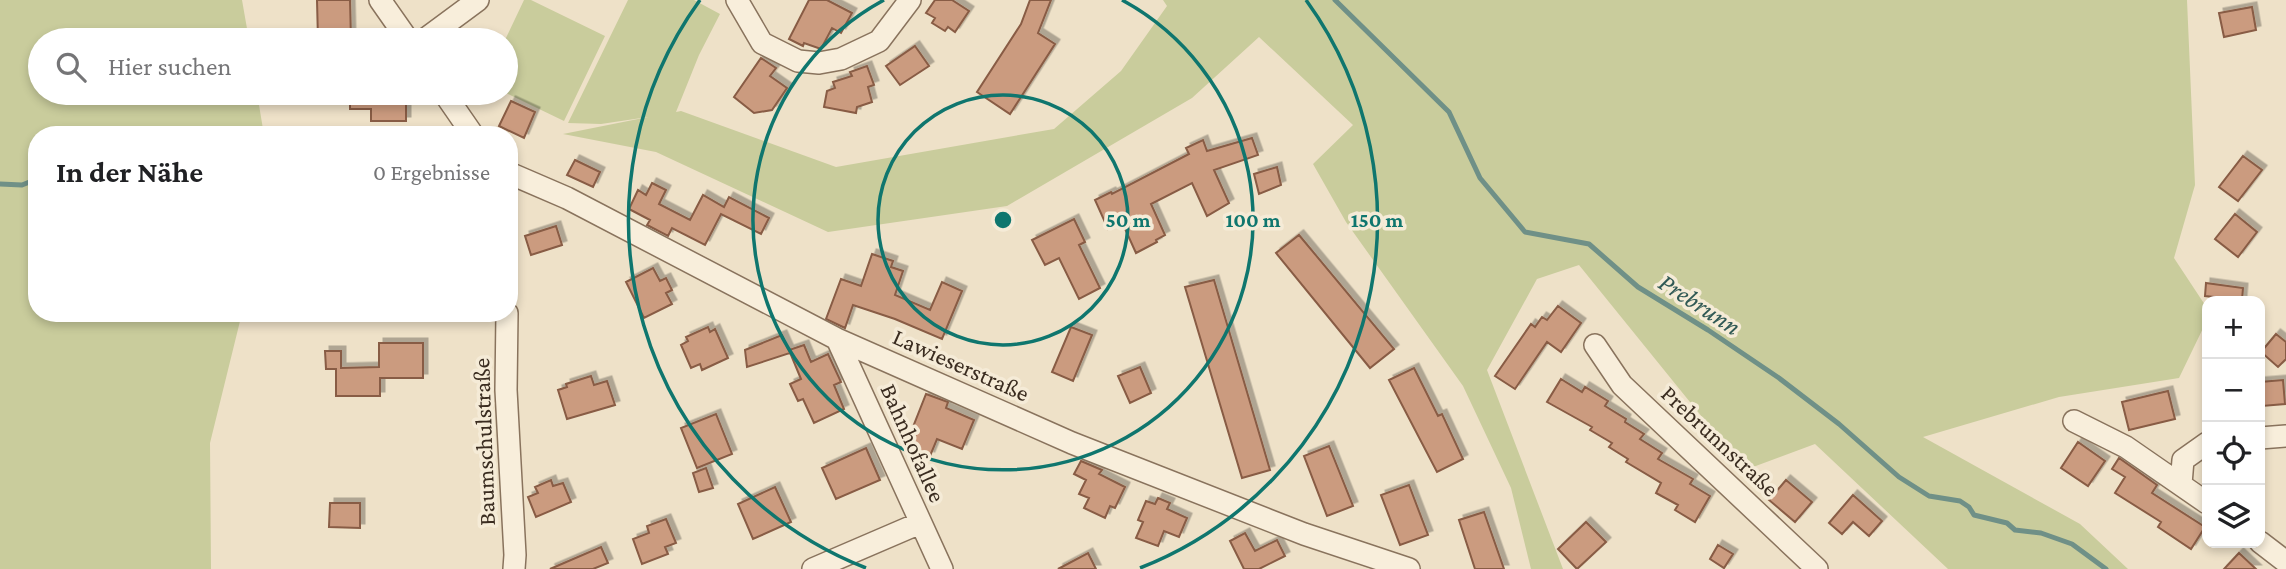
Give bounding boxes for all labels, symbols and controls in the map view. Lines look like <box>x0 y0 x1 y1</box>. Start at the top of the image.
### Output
search box <box>28 28 518 105</box>
icon: search <box>52 48 90 86</box>
text: Hier suchen <box>108 52 231 81</box>
text: In der Nähe <box>56 155 203 188</box>
text: 0 Ergebnisse <box>373 159 490 185</box>
centre of rings <box>991 208 1015 232</box>
text: 50 m <box>1106 208 1151 232</box>
text: 100 m <box>1225 208 1281 232</box>
text: 150 m <box>1351 208 1404 232</box>
water label: Prebrunn <box>1653 267 1746 341</box>
map controls <box>2202 296 2265 548</box>
button: + <box>2202 296 2265 359</box>
street label: Lawieserstraße <box>889 322 1034 407</box>
street label: Baumschulstraße <box>467 358 500 526</box>
button: − <box>2202 359 2265 422</box>
street label: Bahnhofallee <box>875 379 952 506</box>
street label: Prebrunnstraße <box>1656 380 1785 502</box>
button: locate <box>2202 422 2265 485</box>
button: layers <box>2202 485 2265 548</box>

